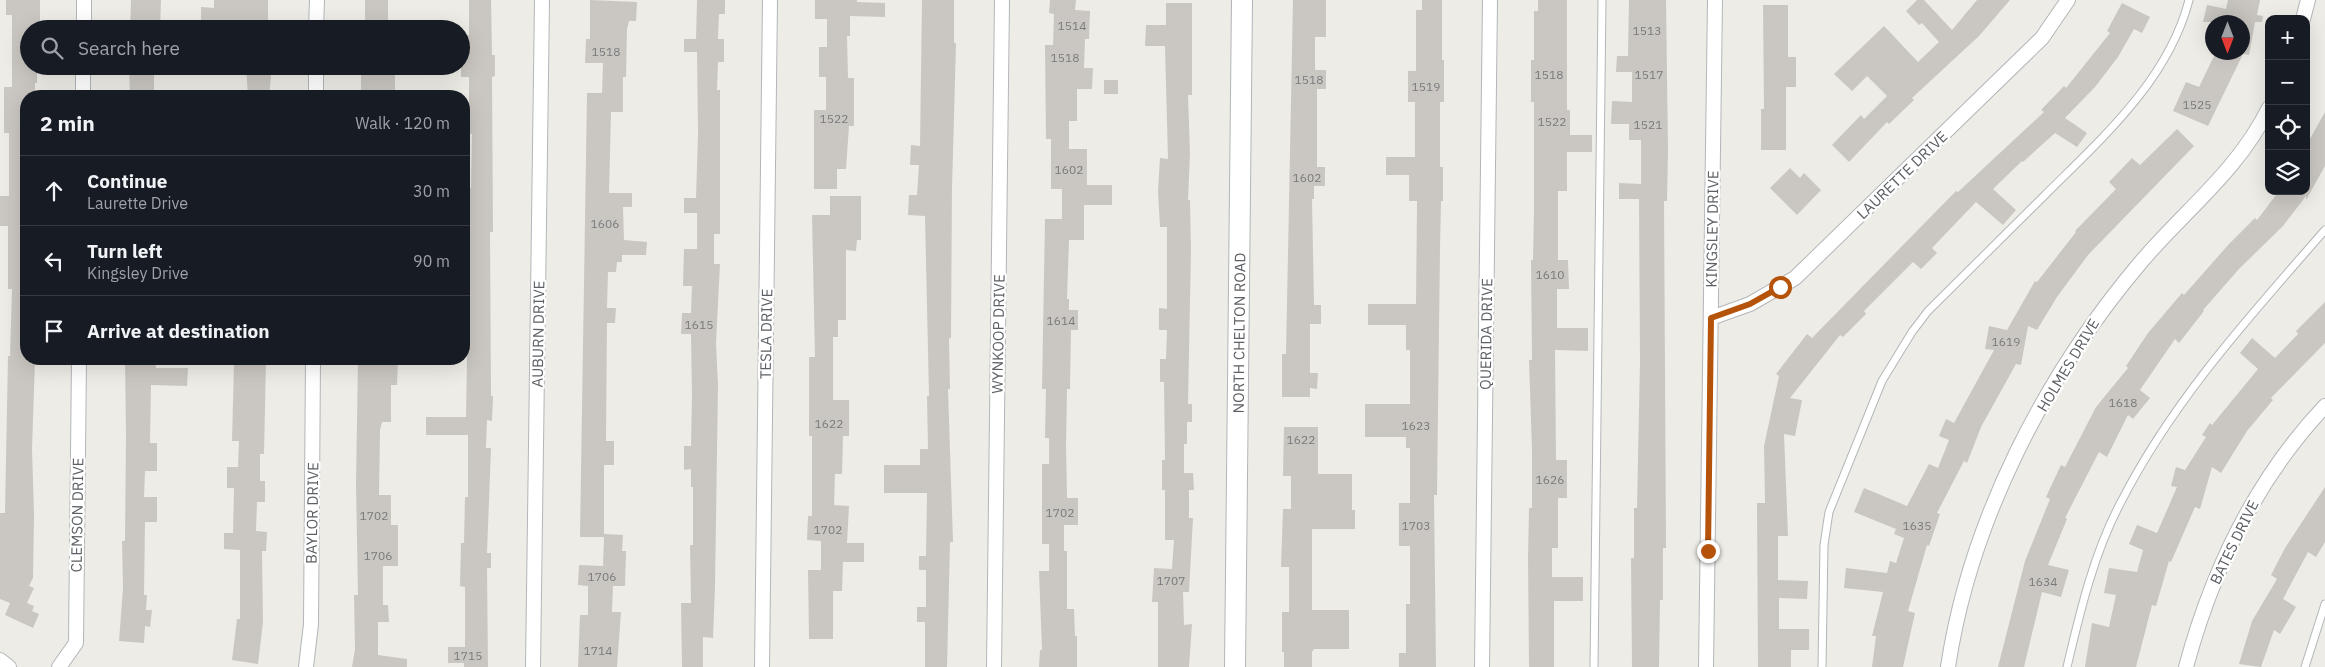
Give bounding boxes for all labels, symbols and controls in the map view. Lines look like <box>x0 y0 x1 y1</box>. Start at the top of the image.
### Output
north arrow <box>2205 15 2250 60</box>
map controls <box>2265 15 2310 195</box>
button: + <box>2265 15 2310 60</box>
house number: 1514 <box>1058 18 1086 33</box>
search box <box>20 20 470 75</box>
house number: 1513 <box>1633 23 1661 38</box>
icon: search <box>38 34 66 62</box>
text: Search here <box>78 36 180 60</box>
house number: 1518 <box>592 44 620 59</box>
house number: 1518 <box>1051 50 1079 65</box>
button: − <box>2265 60 2310 105</box>
house number: 1518 <box>1535 67 1563 82</box>
house number: 1517 <box>1635 67 1663 82</box>
house number: 1518 <box>1295 72 1323 87</box>
house number: 1519 <box>1412 79 1440 94</box>
house number: 1525 <box>2183 97 2211 112</box>
button: locate <box>2265 105 2310 150</box>
text: 2 min <box>40 109 95 137</box>
house number: 1522 <box>820 111 848 126</box>
text: Walk · 120 m <box>355 113 450 133</box>
house number: 1522 <box>1538 114 1566 129</box>
house number: 1521 <box>1634 117 1662 132</box>
street label: LAURETTE DRIVE <box>1853 127 1951 223</box>
button: layers <box>2265 150 2310 195</box>
house number: 1602 <box>1055 162 1083 177</box>
text: Continue <box>87 169 167 193</box>
house number: 1602 <box>1293 170 1321 185</box>
street label: KINGSLEY DRIVE <box>1701 170 1723 288</box>
icon: ahead <box>40 177 68 205</box>
text: 30 m <box>413 181 450 201</box>
text: Laurette Drive <box>87 193 188 213</box>
house number: 1606 <box>591 216 619 231</box>
text: Turn left <box>87 239 163 263</box>
icon: left <box>40 247 68 275</box>
text: 90 m <box>413 251 450 271</box>
street label: NORTH CHELTON ROAD <box>1228 252 1249 414</box>
text: Kingsley Drive <box>87 263 188 283</box>
house number: 1610 <box>1536 267 1564 282</box>
street label: WYNKOOP DRIVE <box>987 274 1009 394</box>
route start <box>1769 276 1792 299</box>
street label: QUERIDA DRIVE <box>1476 278 1496 390</box>
street label: AUBURN DRIVE <box>528 280 548 388</box>
street label: TESLA DRIVE <box>756 289 776 379</box>
house number: 1614 <box>1047 313 1075 328</box>
street label: HOLMES DRIVE <box>2033 315 2103 415</box>
icon: arrive <box>40 317 68 345</box>
house number: 1615 <box>685 317 713 332</box>
text: Arrive at destination <box>87 319 270 343</box>
house number: 1619 <box>1992 334 2020 349</box>
house number: 1618 <box>2109 395 2137 410</box>
house number: 1622 <box>815 416 843 431</box>
house number: 1623 <box>1402 418 1430 433</box>
house number: 1622 <box>1287 432 1315 447</box>
street label: CLEMSON DRIVE <box>66 457 88 573</box>
street label: BAYLOR DRIVE <box>302 462 322 564</box>
house number: 1626 <box>1536 472 1564 487</box>
street label: BATES DRIVE <box>2205 497 2263 587</box>
house number: 1702 <box>1046 505 1074 520</box>
house number: 1702 <box>360 508 388 523</box>
house number: 1703 <box>1402 518 1430 533</box>
house number: 1635 <box>1903 518 1931 533</box>
house number: 1702 <box>814 522 842 537</box>
route end <box>1697 540 1720 563</box>
house number: 1706 <box>364 548 392 563</box>
house number: 1706 <box>588 569 616 584</box>
house number: 1707 <box>1157 573 1185 588</box>
house number: 1634 <box>2029 574 2057 589</box>
house number: 1714 <box>584 643 612 658</box>
house number: 1715 <box>454 648 482 663</box>

